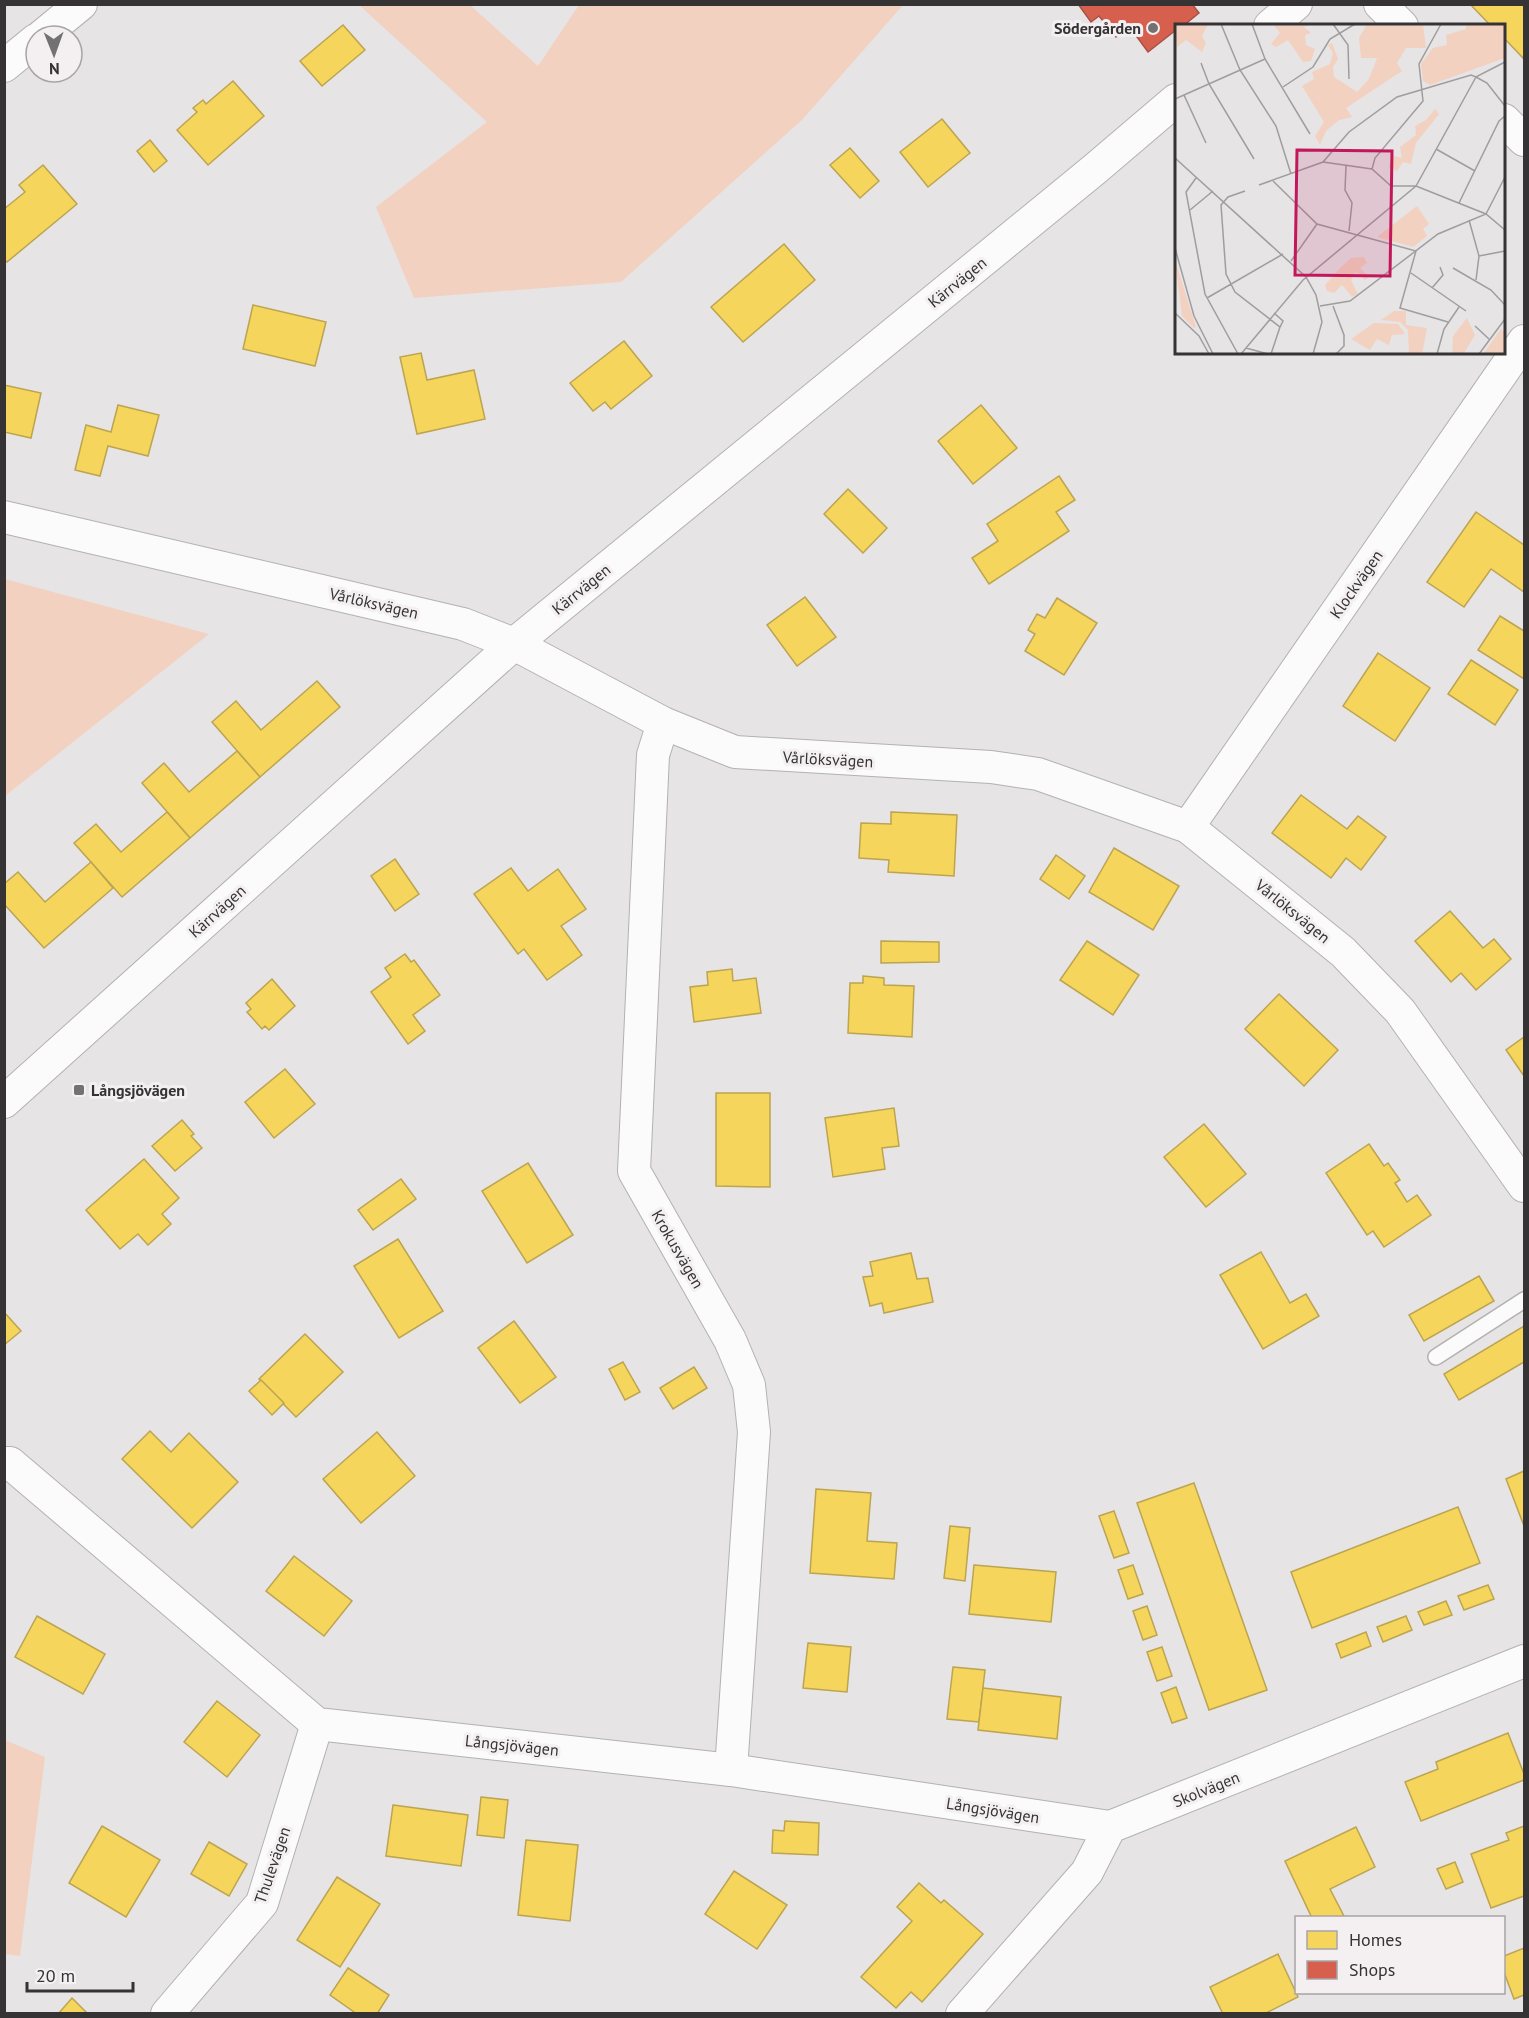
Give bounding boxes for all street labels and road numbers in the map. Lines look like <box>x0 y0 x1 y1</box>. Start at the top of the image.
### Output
street label: Kärrvägen <box>924 252 990 312</box>
street label: Klockvägen <box>1325 546 1387 622</box>
street label: Kärrvägen <box>548 559 614 619</box>
street label: Vårlöksvägen <box>327 583 420 623</box>
street label: Vårlöksvägen <box>781 747 874 771</box>
street label: Vårlöksvägen <box>1251 874 1334 947</box>
street label: Kärrvägen <box>184 880 250 942</box>
street label: Krokusvägen <box>647 1206 709 1292</box>
street label: Långsjövägen <box>464 1730 560 1760</box>
street label: Skolvägen <box>1170 1767 1242 1811</box>
street label: Långsjövägen <box>945 1793 1041 1827</box>
street label: Thulevägen <box>250 1824 294 1906</box>

